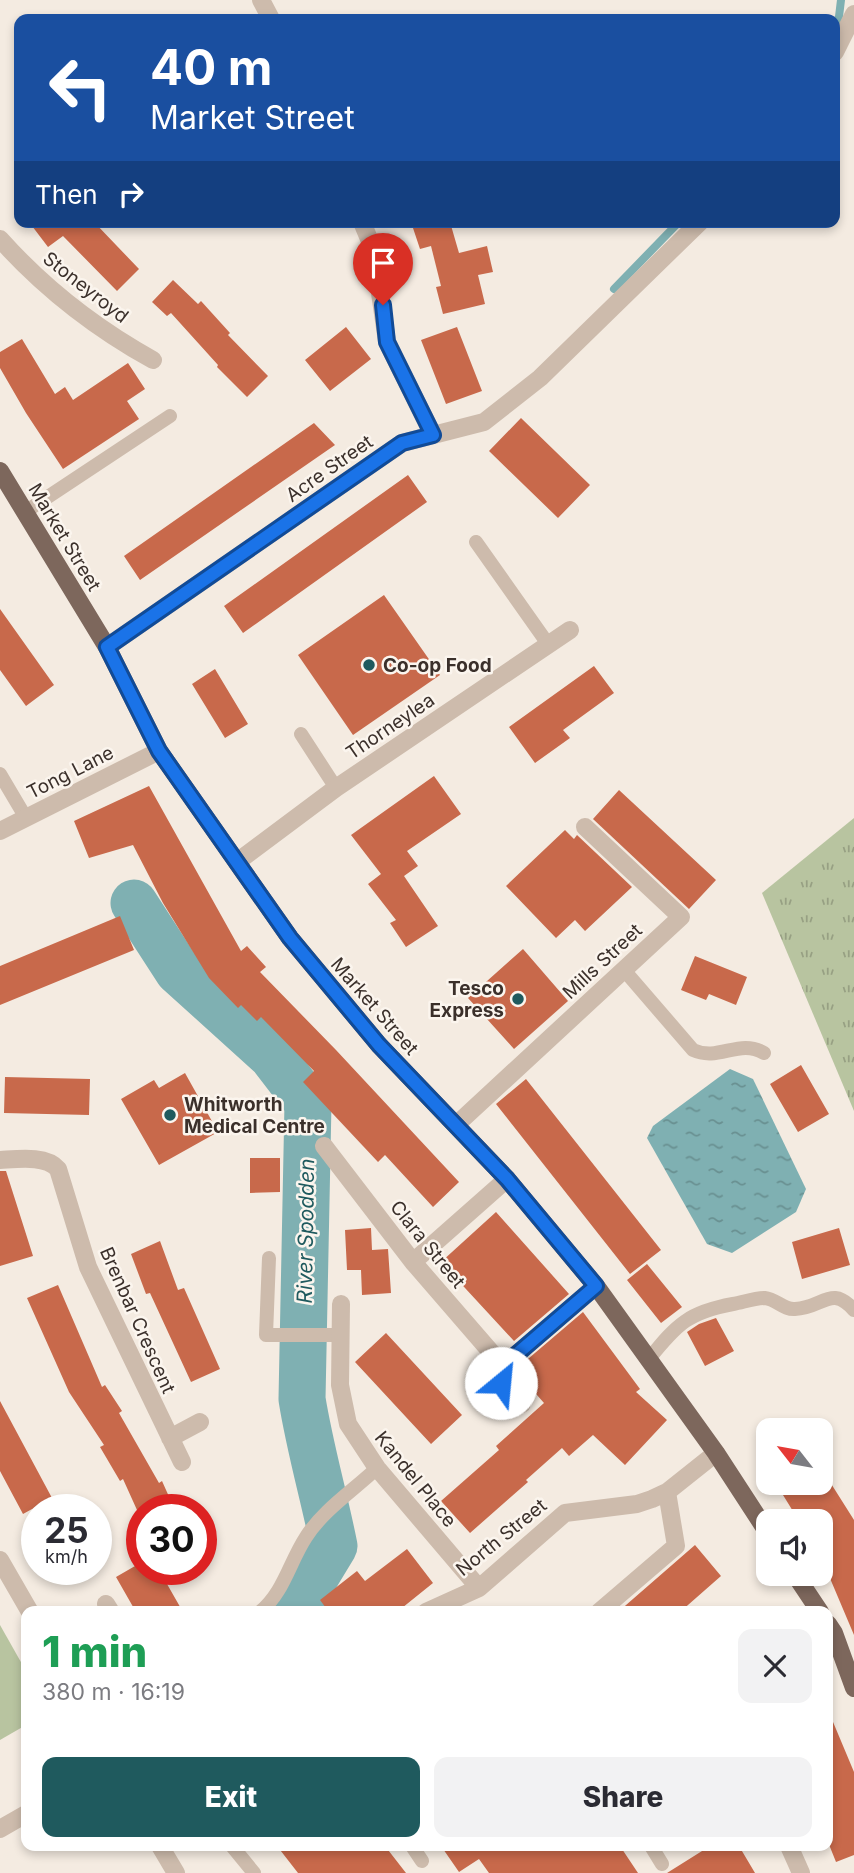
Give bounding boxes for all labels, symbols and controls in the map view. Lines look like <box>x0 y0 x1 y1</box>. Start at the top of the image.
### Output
text: 40 m <box>150 38 273 97</box>
icon: left <box>35 42 126 133</box>
text: Market Street <box>150 98 355 137</box>
icon: right <box>112 175 150 213</box>
text: Then <box>35 179 98 210</box>
pin <box>353 233 413 305</box>
icon: arrive <box>364 244 402 282</box>
street label: Stoneyroyd <box>38 247 133 328</box>
street label: Acre Street <box>281 430 377 507</box>
street label: Market Street <box>23 479 106 595</box>
place label: Co-op Food <box>383 654 492 677</box>
marker: Co-op Food <box>361 657 377 673</box>
street label: Thorneylea <box>342 688 439 764</box>
street label: Tong Lane <box>23 741 117 804</box>
street label: Mills Street <box>558 919 647 1004</box>
street label: Market Street <box>326 953 423 1060</box>
place label: Tesco Express <box>430 977 504 1022</box>
marker: Tesco Express <box>510 991 526 1007</box>
place label: Whitworth Medical Centre <box>184 1093 325 1138</box>
marker: Whitworth Medical Centre <box>162 1107 178 1123</box>
water label: River Spodden <box>292 1158 319 1304</box>
street label: Clara Street <box>385 1196 470 1293</box>
street label: Brenbar Crescent <box>95 1243 180 1397</box>
position arrow <box>464 1346 538 1420</box>
north arrow <box>756 1418 833 1494</box>
map controls <box>756 1418 833 1586</box>
street label: Kandel Place <box>370 1427 461 1532</box>
speed limit sign: 30 <box>126 1494 217 1585</box>
street label: North Street <box>451 1494 551 1581</box>
text: 25 <box>44 1509 89 1551</box>
button: sound <box>756 1509 833 1586</box>
text: km/h <box>45 1546 88 1567</box>
text: 1 min <box>42 1626 147 1677</box>
button: close <box>738 1629 812 1703</box>
text: 380 m · 16:19 <box>42 1678 185 1706</box>
button: Exit <box>42 1757 420 1837</box>
button: Share <box>434 1757 812 1837</box>

